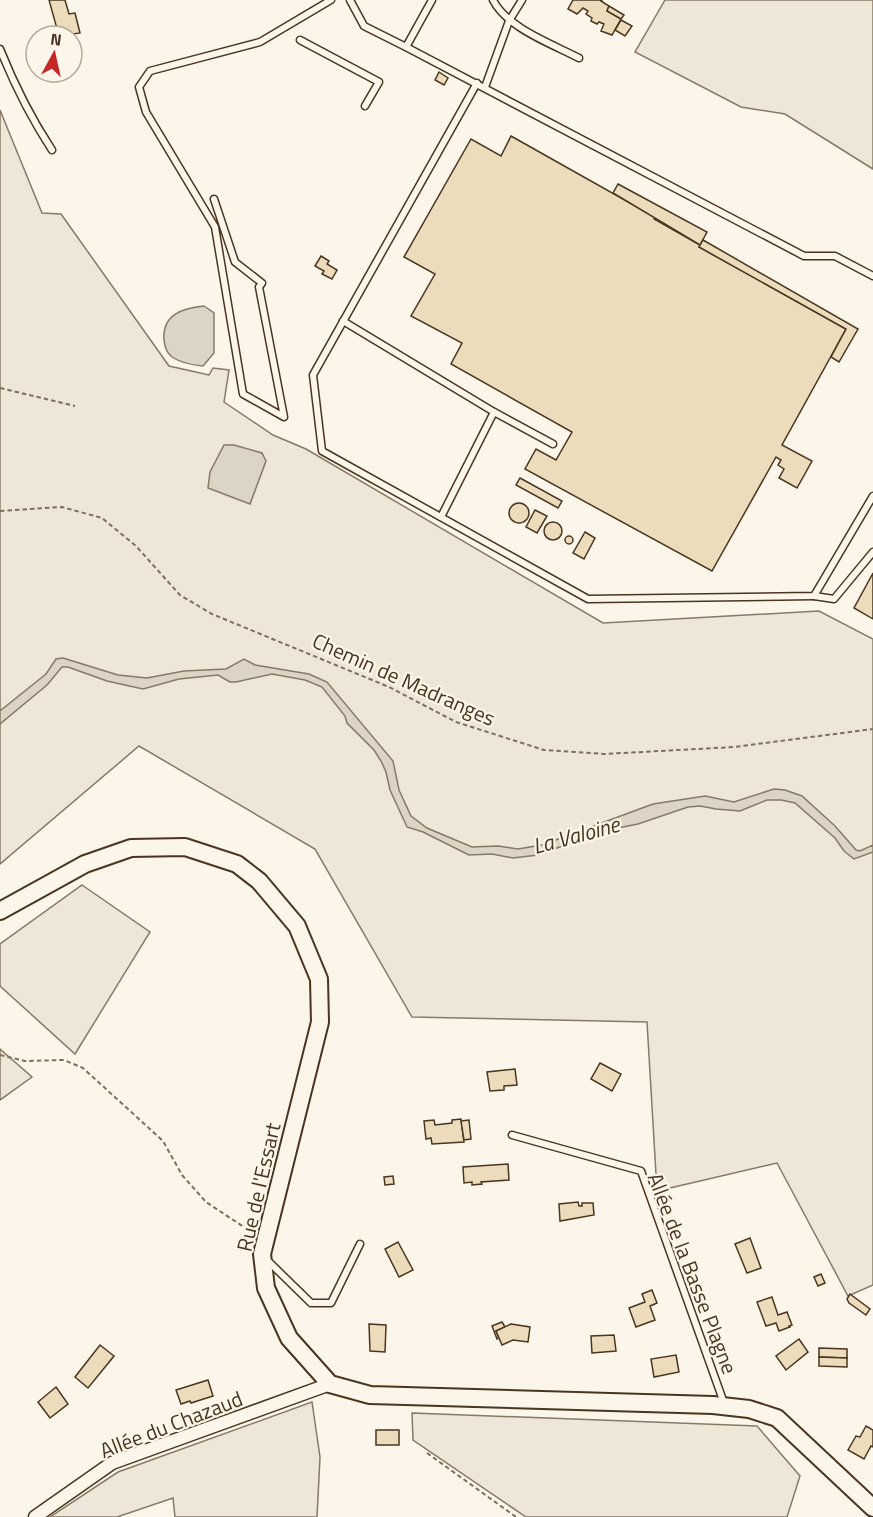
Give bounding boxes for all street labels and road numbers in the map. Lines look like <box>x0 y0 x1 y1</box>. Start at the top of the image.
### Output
street label: Chemin de Madranges <box>307 624 501 734</box>
street label: Rue de l'Essart <box>228 1119 288 1254</box>
street label: Allée de la Basse Plagne <box>640 1168 746 1378</box>
street label: Allée du Chazaud <box>95 1382 247 1466</box>

